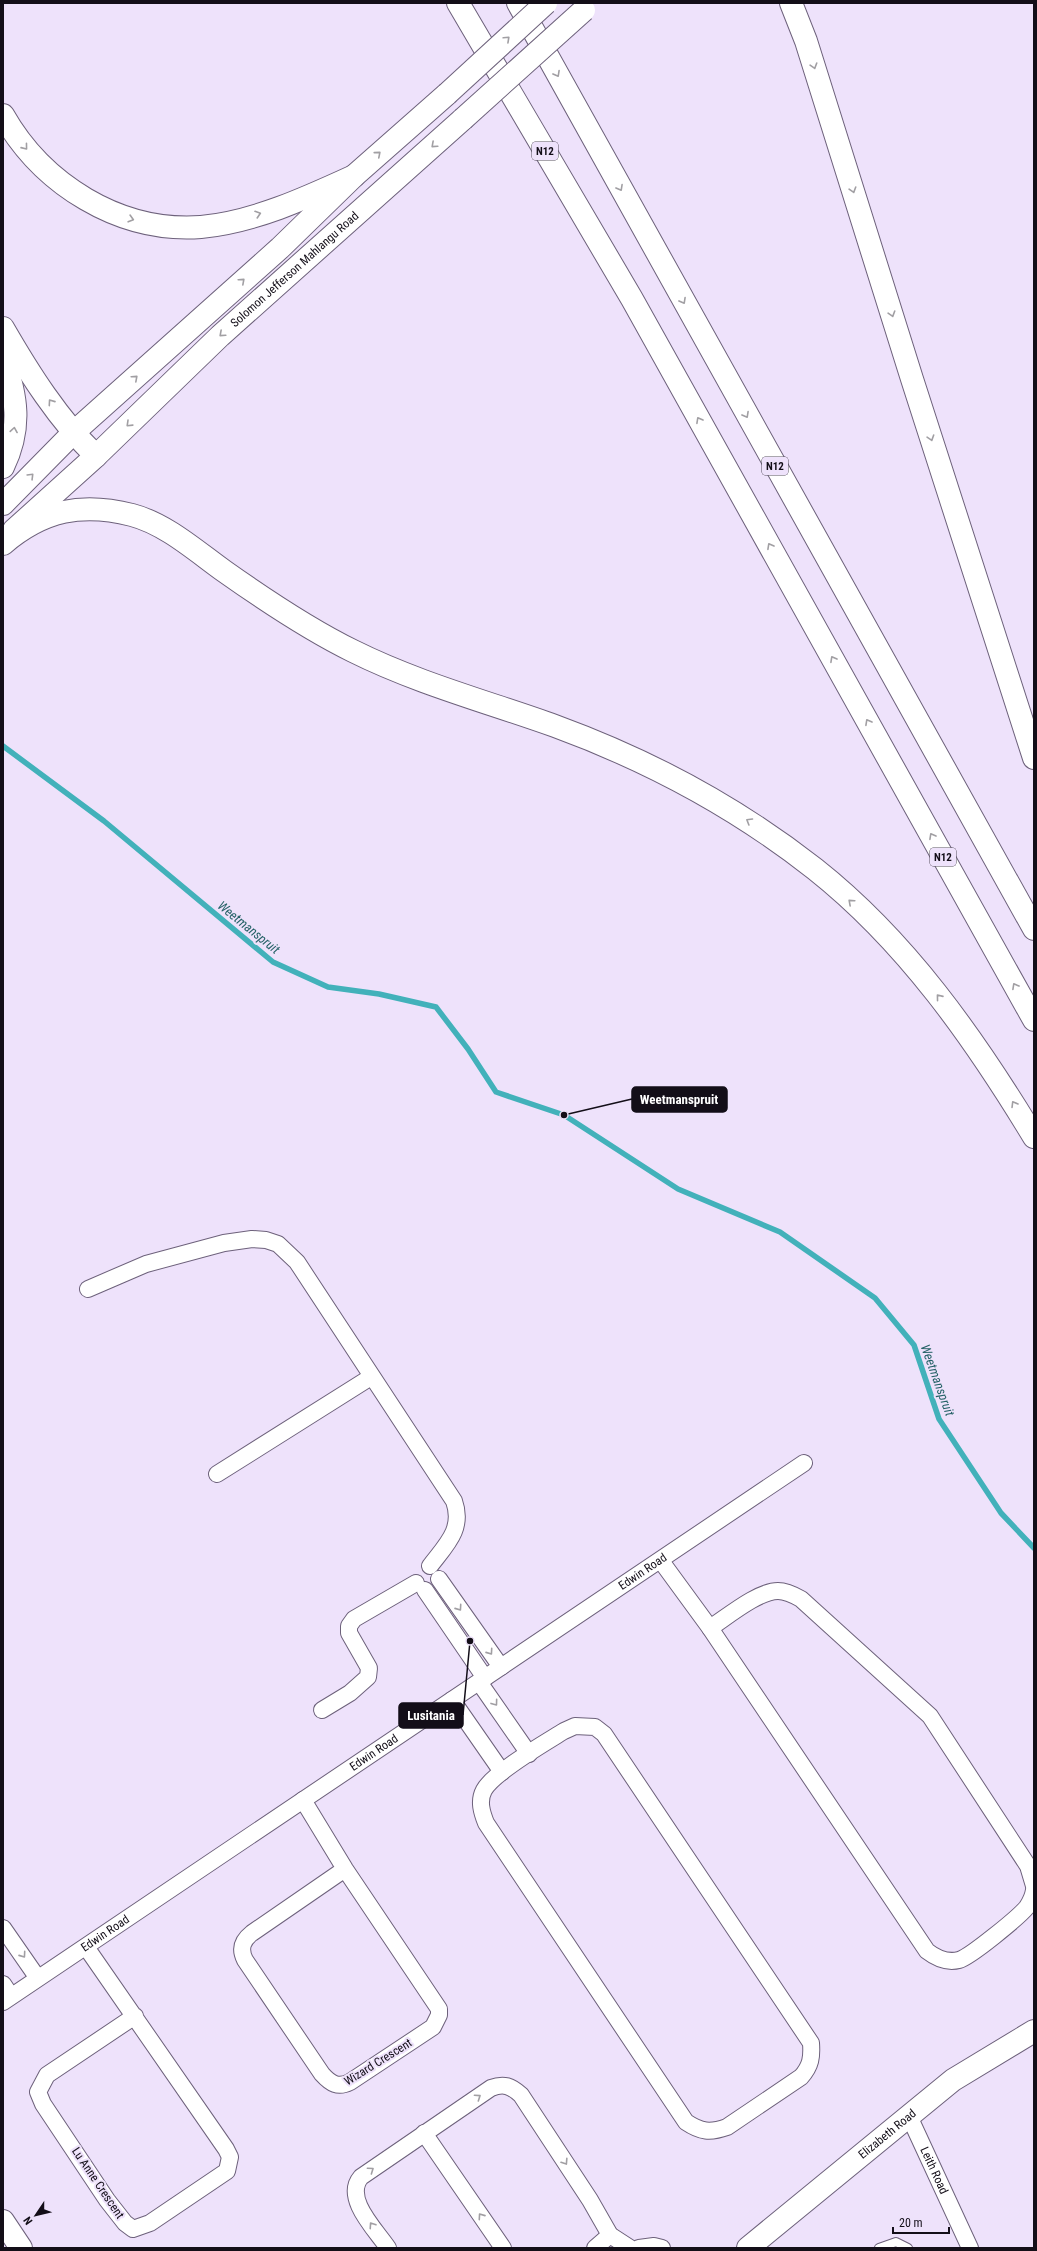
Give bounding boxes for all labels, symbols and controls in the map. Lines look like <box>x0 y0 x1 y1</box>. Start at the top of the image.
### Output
one-way arrow <box>502 37 510 44</box>
one-way arrow <box>809 62 818 69</box>
one-way arrow <box>553 70 560 77</box>
one-way arrow <box>431 140 439 147</box>
one-way arrow <box>21 142 28 149</box>
road number: N12 <box>532 142 558 160</box>
one-way arrow <box>374 152 381 159</box>
one-way arrow <box>615 184 623 191</box>
one-way arrow <box>848 186 857 193</box>
street label: Solomon Jefferson Mahlangu Road <box>228 209 361 330</box>
one-way arrow <box>255 210 262 219</box>
one-way arrow <box>127 214 134 222</box>
one-way arrow <box>238 279 245 286</box>
one-way arrow <box>678 297 686 305</box>
one-way arrow <box>887 310 895 317</box>
one-way arrow <box>220 329 227 336</box>
one-way arrow <box>131 375 138 382</box>
one-way arrow <box>49 399 56 406</box>
one-way arrow <box>742 411 749 418</box>
one-way arrow <box>697 417 704 424</box>
one-way arrow <box>126 419 134 427</box>
one-way arrow <box>9 427 18 433</box>
one-way arrow <box>926 434 935 441</box>
road number: N12 <box>762 457 788 475</box>
one-way arrow <box>26 473 34 481</box>
one-way arrow <box>767 542 774 550</box>
one-way arrow <box>831 656 838 663</box>
one-way arrow <box>866 719 873 726</box>
one-way arrow <box>746 819 753 826</box>
one-way arrow <box>929 833 936 840</box>
road number: N12 <box>930 848 956 866</box>
water label: Weetmanspruit <box>215 898 283 957</box>
one-way arrow <box>848 899 856 906</box>
one-way arrow <box>1012 983 1020 990</box>
one-way arrow <box>937 995 944 1002</box>
callout: Weetmanspruit <box>632 1087 727 1112</box>
text: Weetmanspruit <box>640 1092 718 1107</box>
one-way arrow <box>1011 1101 1018 1108</box>
water label: Weetmanspruit <box>918 1342 958 1418</box>
street label: Edwin Road <box>616 1550 669 1593</box>
one-way arrow <box>454 1604 462 1611</box>
one-way arrow <box>485 1647 492 1654</box>
one-way arrow <box>490 1699 497 1706</box>
callout: Lusitania <box>399 1703 463 1728</box>
text: Lusitania <box>407 1708 455 1723</box>
street label: Edwin Road <box>347 1731 401 1774</box>
street label: Edwin Road <box>78 1912 132 1955</box>
one-way arrow <box>18 1951 26 1958</box>
street label: Wizard Crescent <box>342 2035 415 2088</box>
one-way arrow <box>473 2095 480 2102</box>
street label: Elizabeth Road <box>856 2106 919 2162</box>
street label: Lu Anne Crescent <box>69 2145 127 2222</box>
street label: Leith Road <box>917 2145 951 2196</box>
one-way arrow <box>560 2158 568 2165</box>
one-way arrow <box>366 2168 373 2175</box>
north arrow <box>16 2195 56 2235</box>
scale bar <box>893 2209 949 2235</box>
one-way arrow <box>478 2213 486 2220</box>
text: N <box>21 2214 35 2227</box>
text: 20 m <box>899 2216 923 2230</box>
one-way arrow <box>370 2223 377 2230</box>

